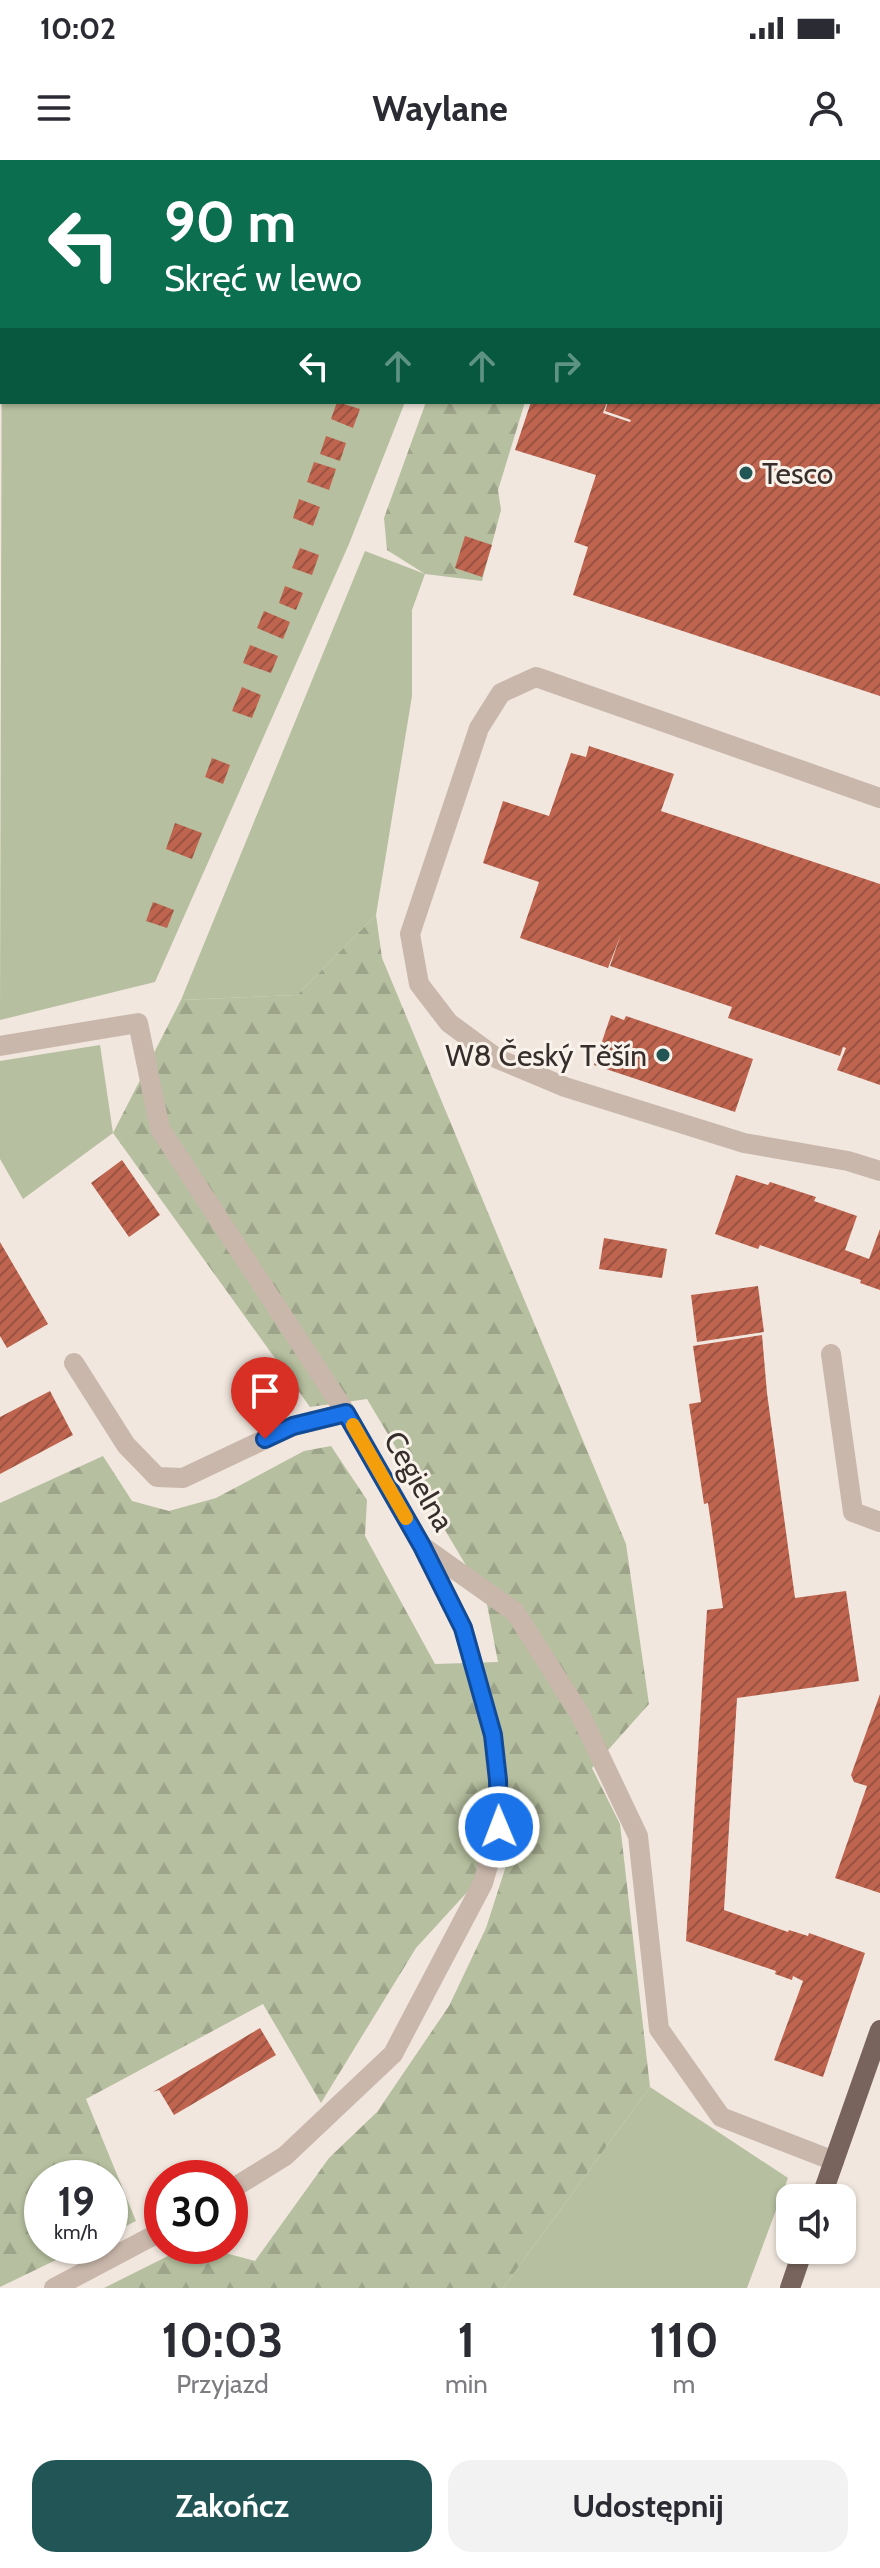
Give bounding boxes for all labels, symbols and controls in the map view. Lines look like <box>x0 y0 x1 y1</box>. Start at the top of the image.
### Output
text: 10:02 <box>40 10 116 47</box>
icon: menu <box>32 86 76 130</box>
text: Waylane <box>372 86 508 130</box>
icon: person <box>804 86 848 130</box>
text: 90 m <box>164 188 296 256</box>
icon: left <box>32 192 136 296</box>
text: Skręć w lewo <box>164 256 362 300</box>
icon: left <box>292 344 336 388</box>
icon: ahead <box>376 344 420 388</box>
icon: ahead <box>460 344 504 388</box>
icon: right <box>544 344 588 388</box>
place label: Tesco <box>762 455 833 492</box>
marker: Tesco <box>737 464 755 482</box>
place label: W8 Český Těšín <box>445 1037 647 1074</box>
marker: W8 Český Těšín <box>654 1046 672 1064</box>
pin <box>231 1357 299 1439</box>
icon: arrive <box>243 1369 287 1413</box>
street label: Cegielna <box>376 1425 463 1538</box>
position arrow <box>457 1785 541 1869</box>
speed limit sign: 30 <box>144 2160 248 2264</box>
text: 19 <box>57 2177 95 2226</box>
map controls <box>776 2184 856 2264</box>
button: sound <box>776 2184 856 2264</box>
text: km/h <box>54 2220 98 2244</box>
text: 10:03 <box>161 2311 283 2369</box>
text: 1 <box>457 2311 475 2369</box>
text: 110 <box>649 2311 719 2369</box>
text: Przyjazd <box>176 2368 269 2400</box>
text: min <box>445 2368 488 2400</box>
text: m <box>672 2368 695 2400</box>
button: Zakończ <box>32 2460 432 2552</box>
button: Udostępnij <box>448 2460 848 2552</box>

